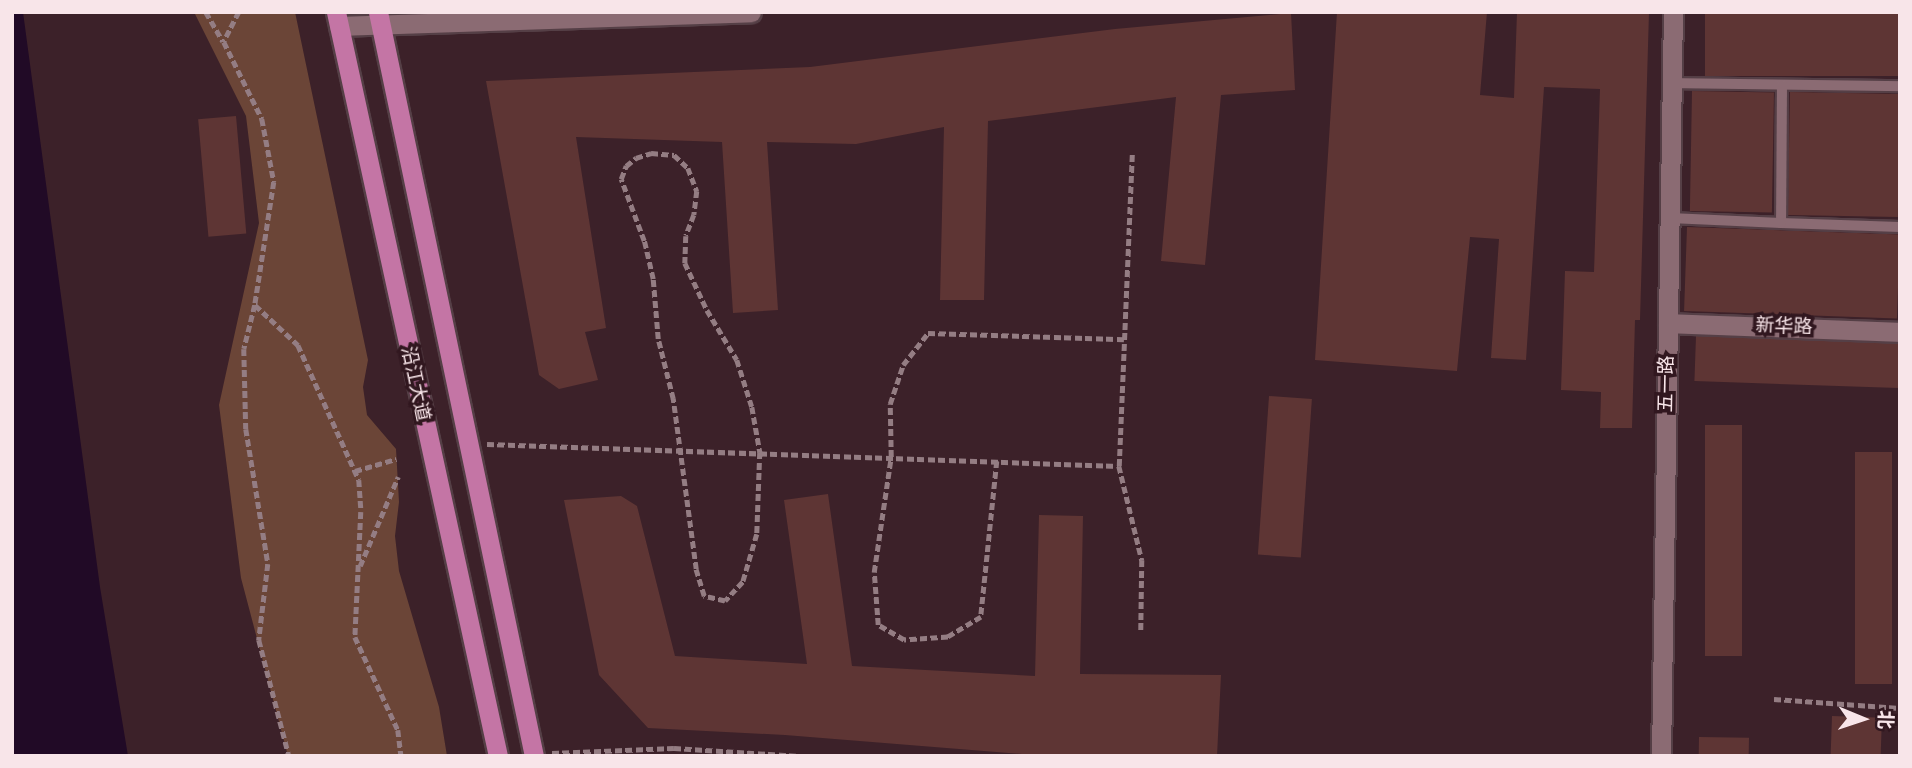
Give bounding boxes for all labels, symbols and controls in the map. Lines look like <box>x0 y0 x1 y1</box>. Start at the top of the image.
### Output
street label: 新华路 <box>1755 315 1813 339</box>
street label: 沿江大道 <box>396 344 434 424</box>
street label: 五一路 <box>1655 355 1679 413</box>
north arrow <box>1828 684 1898 754</box>
text: 北 <box>1871 710 1898 730</box>

